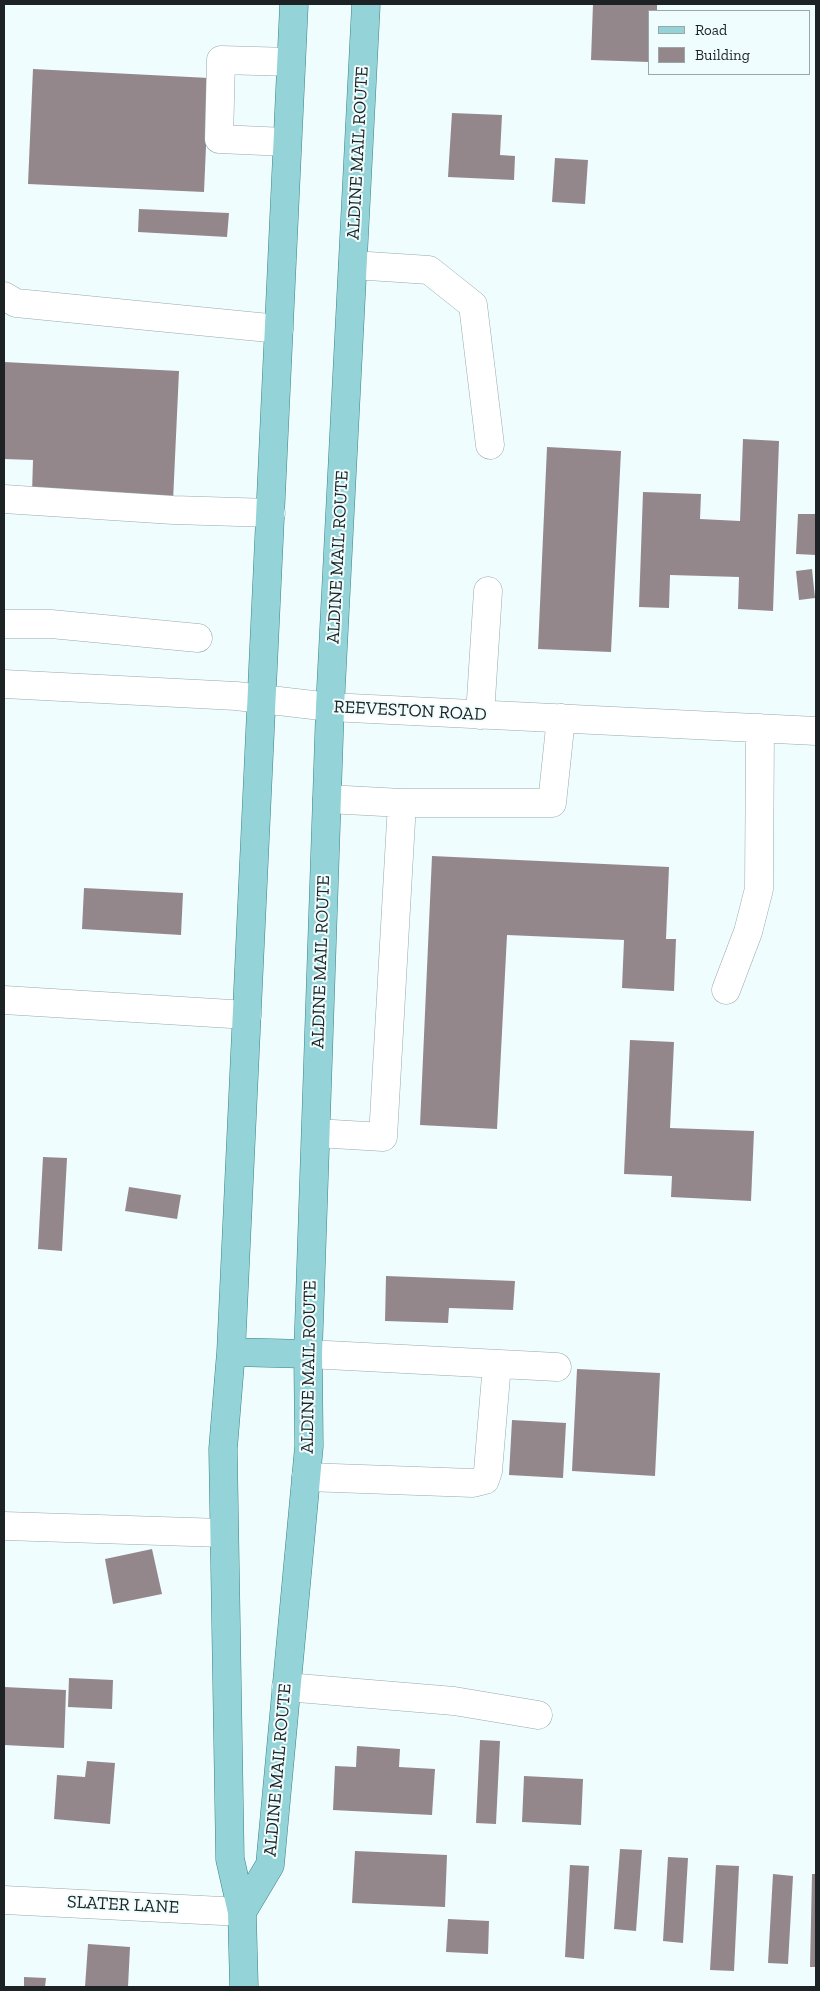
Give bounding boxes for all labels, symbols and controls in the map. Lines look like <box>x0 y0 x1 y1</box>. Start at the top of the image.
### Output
legend <box>648 10 810 75</box>
text: Road <box>695 21 727 39</box>
text: Building <box>695 46 750 64</box>
street label: ALDINE MAIL ROUTE <box>343 66 373 240</box>
street label: ALDINE MAIL ROUTE <box>323 470 353 644</box>
street label: REEVESTON ROAD <box>333 696 487 726</box>
street label: ALDINE MAIL ROUTE <box>307 875 335 1049</box>
street label: ALDINE MAIL ROUTE <box>297 1280 321 1454</box>
street label: ALDINE MAIL ROUTE <box>260 1683 296 1857</box>
street label: SLATER LANE <box>66 1891 180 1919</box>

